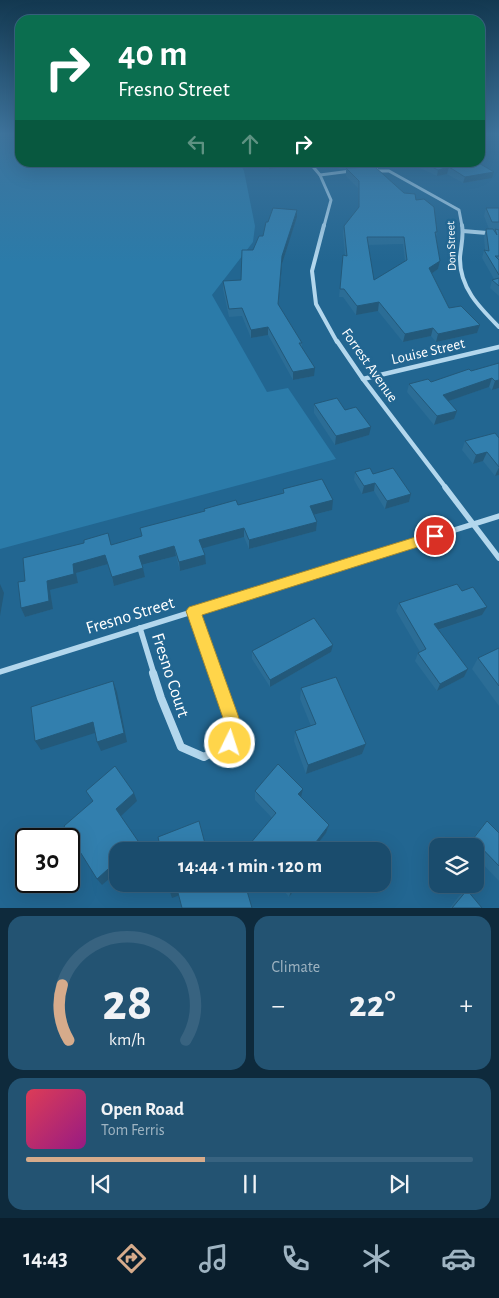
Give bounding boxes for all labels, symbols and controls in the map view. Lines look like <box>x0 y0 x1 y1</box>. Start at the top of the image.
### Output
icon: right <box>35 35 100 100</box>
text: 40 m <box>118 37 187 72</box>
text: Fresno Street <box>118 78 230 100</box>
icon: left <box>183 130 211 158</box>
icon: ahead <box>236 130 264 158</box>
icon: right <box>289 130 317 158</box>
street label: Don Street <box>444 221 458 271</box>
street label: Forrest Avenue <box>339 326 401 405</box>
street label: Louise Street <box>390 336 467 367</box>
pin <box>414 515 456 557</box>
icon: arrive <box>421 522 449 550</box>
street label: Fresno Street <box>84 594 177 638</box>
street label: Fresno Court <box>148 631 192 720</box>
position arrow <box>203 716 255 768</box>
speed limit sign: 30 <box>15 828 80 893</box>
map controls <box>429 838 484 893</box>
button: layers <box>429 838 484 893</box>
text: 14:44 · 1 min · 120 m <box>178 857 322 876</box>
text: Climate <box>272 959 320 975</box>
text: 28 <box>102 977 152 1029</box>
text: 22° <box>349 986 396 1024</box>
text: − <box>272 992 285 1020</box>
text: + <box>460 992 473 1020</box>
text: km/h <box>108 1031 145 1049</box>
text: Open Road <box>101 1100 184 1119</box>
text: Tom Ferris <box>101 1122 165 1138</box>
icon: previous <box>87 1170 115 1198</box>
icon: pause <box>236 1170 264 1198</box>
icon: next <box>385 1170 413 1198</box>
icon: directions <box>114 1241 149 1276</box>
icon: music <box>196 1241 231 1276</box>
icon: phone <box>278 1241 313 1276</box>
icon: climate <box>359 1241 394 1276</box>
icon: car <box>441 1241 476 1276</box>
text: 14:43 <box>23 1247 68 1269</box>

